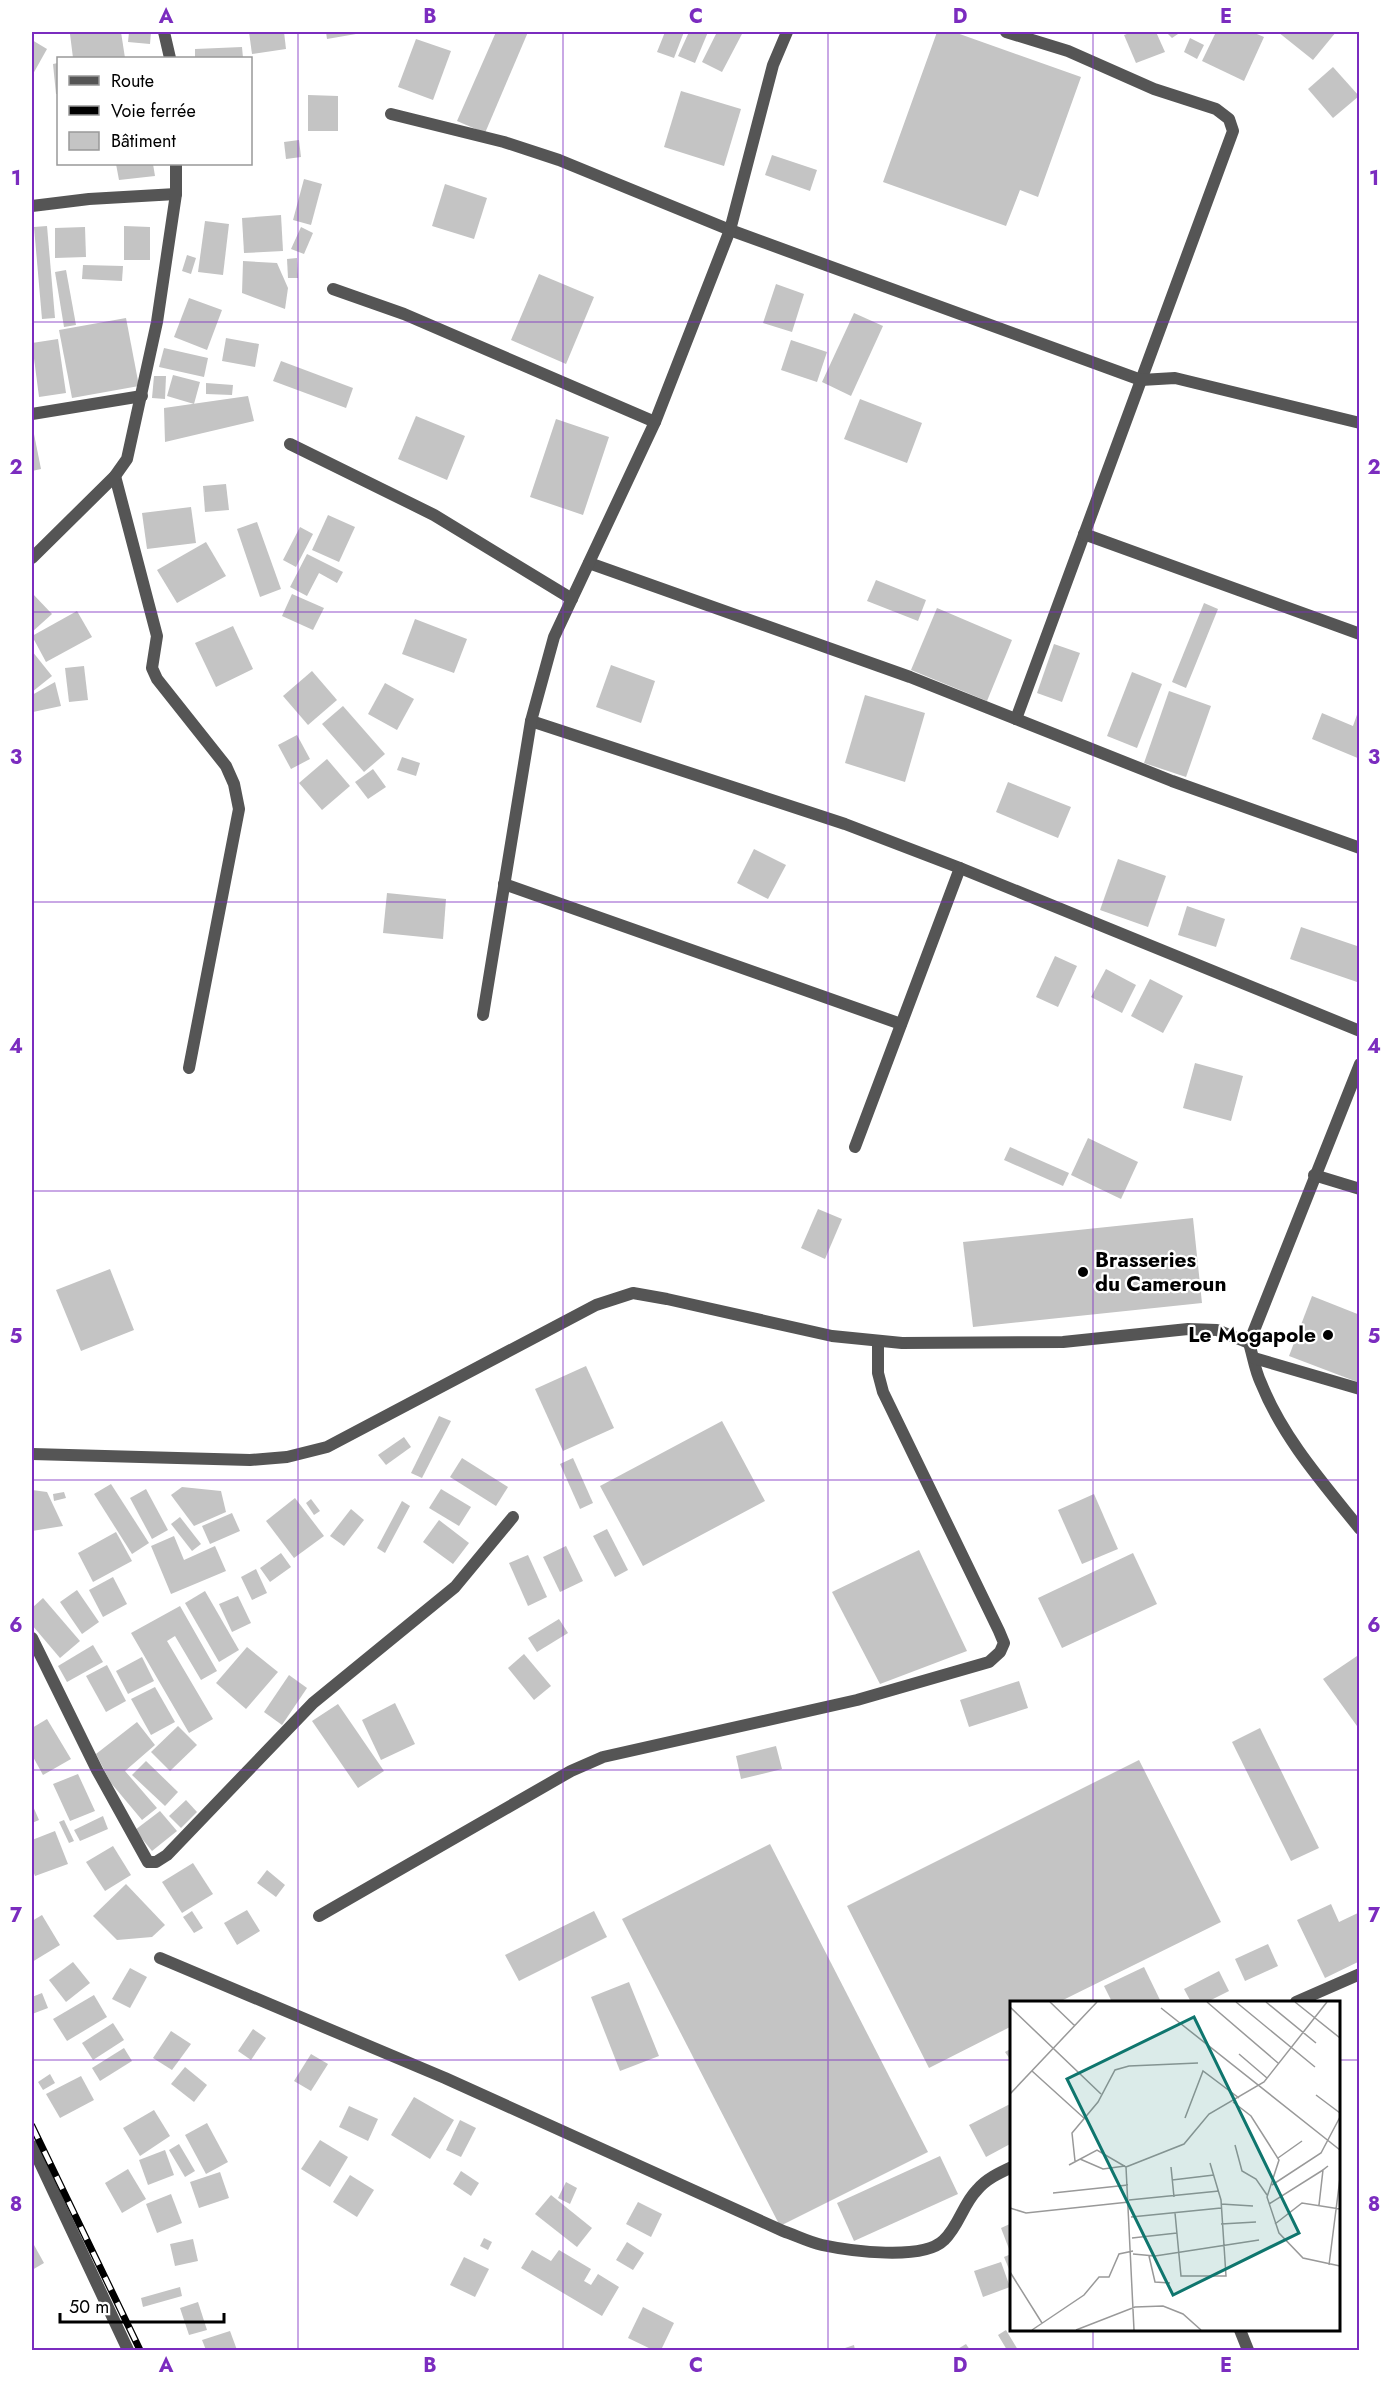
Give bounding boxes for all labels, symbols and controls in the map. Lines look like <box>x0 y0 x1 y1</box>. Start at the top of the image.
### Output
text: A <box>158 2 174 31</box>
text: B <box>423 2 437 31</box>
text: C <box>689 2 703 31</box>
text: D <box>953 2 967 31</box>
text: E <box>1220 2 1232 31</box>
legend <box>57 57 252 165</box>
text: Route <box>111 68 154 94</box>
text: Voie ferrée <box>111 98 196 124</box>
text: Bâtiment <box>111 128 177 154</box>
text: 1 <box>11 164 21 193</box>
text: 1 <box>1369 164 1379 193</box>
text: 2 <box>9 453 23 482</box>
text: 2 <box>1367 453 1381 482</box>
text: 3 <box>10 743 22 772</box>
text: 3 <box>1368 743 1380 772</box>
text: 4 <box>9 1032 23 1061</box>
text: 4 <box>1367 1032 1381 1061</box>
place label: Brasseries du Cameroun <box>1095 1245 1226 1299</box>
marker: Brasseries du Cameroun <box>1076 1265 1090 1279</box>
place label: Le Mogapole <box>1188 1320 1316 1350</box>
text: 5 <box>10 1322 23 1351</box>
text: 5 <box>1368 1322 1381 1351</box>
marker: Le Mogapole <box>1321 1328 1335 1342</box>
text: 6 <box>9 1611 23 1640</box>
text: 6 <box>1367 1611 1381 1640</box>
text: 7 <box>10 1901 23 1930</box>
text: 7 <box>1368 1901 1381 1930</box>
inset map <box>1010 2001 1340 2331</box>
text: 8 <box>10 2190 22 2219</box>
text: 8 <box>1368 2190 1380 2219</box>
scale bar <box>60 2286 224 2324</box>
text: 50 m <box>69 2294 109 2320</box>
text: A <box>158 2351 174 2380</box>
text: B <box>423 2351 437 2380</box>
text: C <box>689 2351 703 2380</box>
text: D <box>953 2351 967 2380</box>
text: E <box>1220 2351 1232 2380</box>

